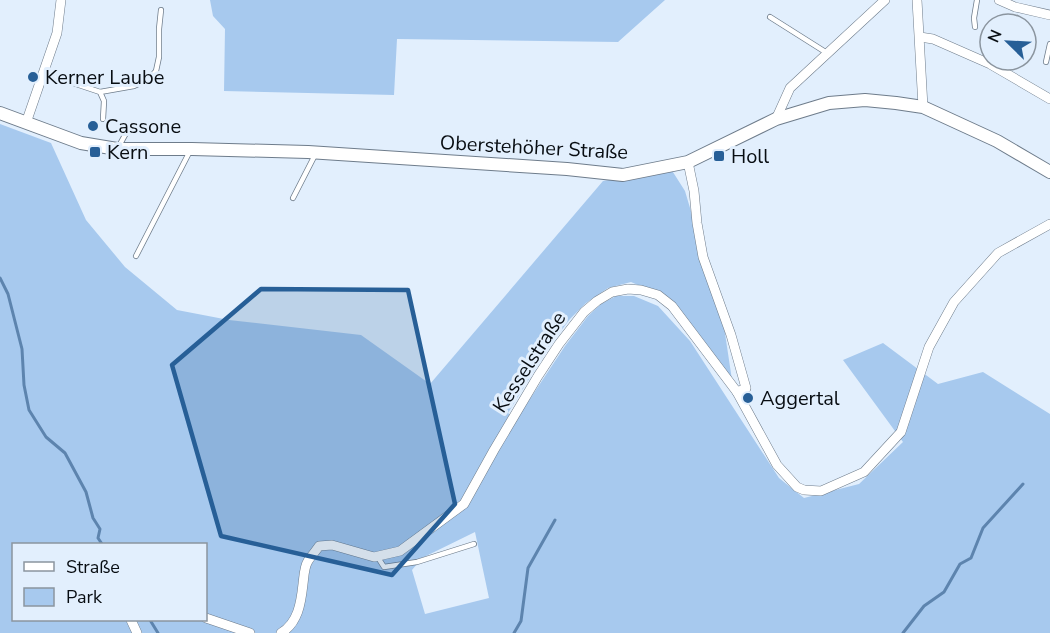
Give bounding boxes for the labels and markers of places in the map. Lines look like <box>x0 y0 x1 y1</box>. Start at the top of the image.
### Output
place label: Kerner Laube <box>45 64 164 91</box>
marker: Kerner Laube <box>26 70 40 84</box>
place label: Cassone <box>105 113 181 140</box>
marker: Cassone <box>86 119 100 133</box>
place label: Kern <box>107 139 148 166</box>
place label: Holl <box>731 143 769 170</box>
marker: Kern <box>88 145 102 159</box>
marker: Holl <box>712 149 726 163</box>
place label: Aggertal <box>760 385 840 412</box>
marker: Aggertal <box>741 391 755 405</box>

